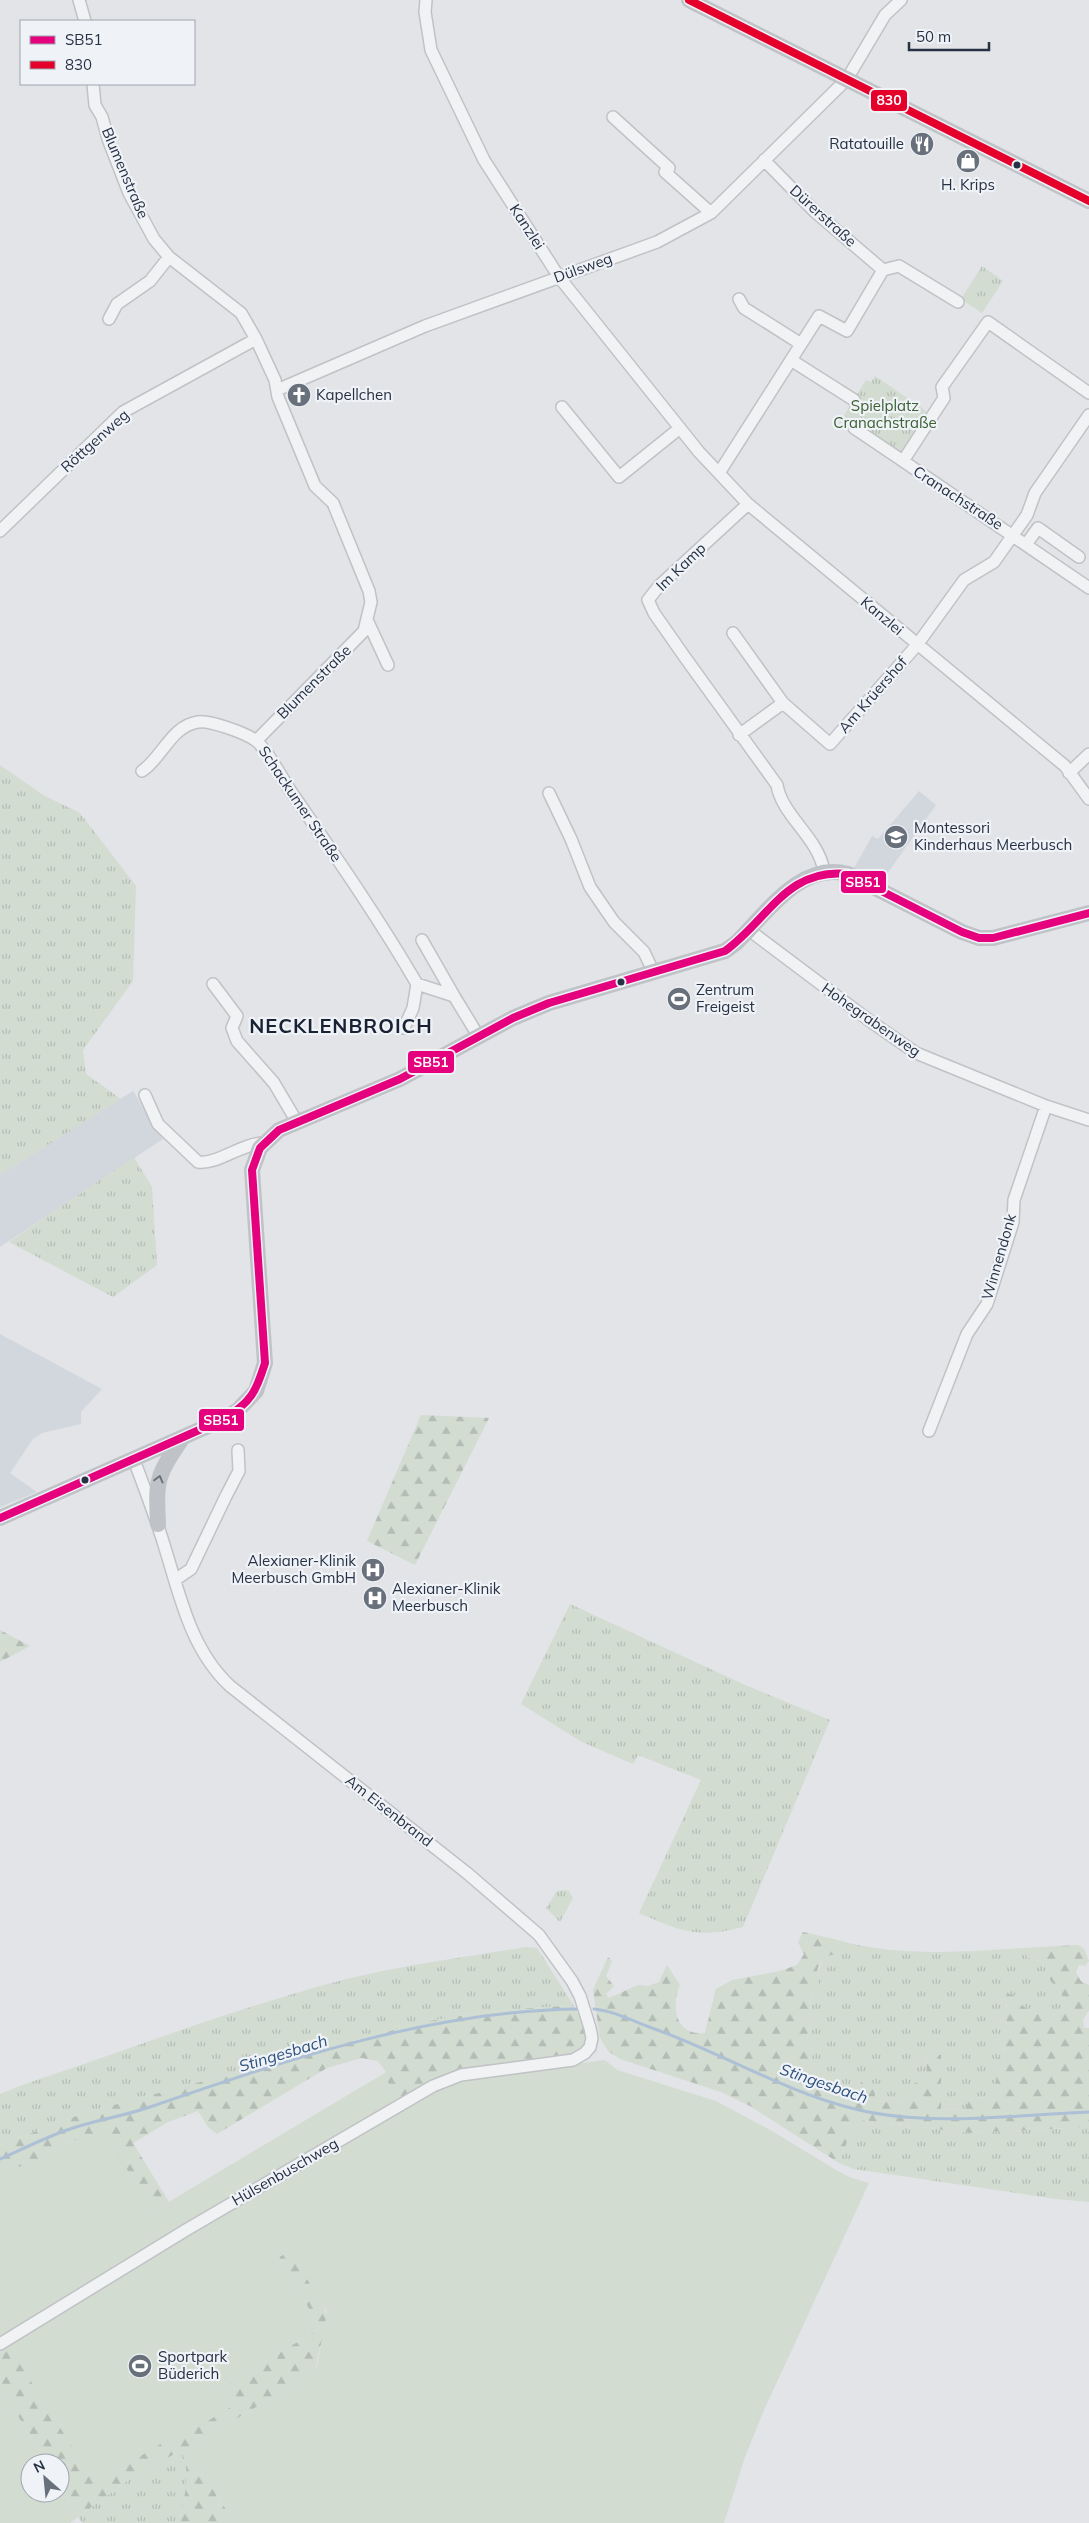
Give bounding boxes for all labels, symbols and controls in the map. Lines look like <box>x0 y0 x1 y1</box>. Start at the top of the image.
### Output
legend <box>20 20 195 85</box>
scale bar <box>909 20 989 52</box>
text: 50 m <box>916 27 951 46</box>
text: SB51 <box>65 30 103 49</box>
text: 830 <box>65 55 92 74</box>
line badge: 830 <box>870 89 908 112</box>
text: 830 <box>876 91 902 109</box>
street label: Blumenstraße <box>98 124 153 221</box>
restaurant icon: Ratatouille <box>909 131 935 157</box>
place label: Ratatouille <box>829 134 904 153</box>
shop icon: H. Krips <box>955 148 981 174</box>
unlabelled marker <box>1012 160 1022 170</box>
place label: H. Krips <box>941 175 995 194</box>
street label: Dürerstraße <box>786 181 861 251</box>
street label: Kanzlei <box>506 200 549 253</box>
street label: Dülsweg <box>551 248 615 287</box>
church icon: Kapellchen <box>286 382 312 408</box>
place label: Kapellchen <box>316 385 392 404</box>
park label: Spielplatz Cranachstraße <box>833 396 937 432</box>
street label: Röttgenweg <box>57 405 133 476</box>
street label: Cranachstraße <box>910 461 1007 534</box>
street label: Im Kamp <box>652 538 709 595</box>
street label: Kanzlei <box>857 592 908 639</box>
street label: Blumenstraße <box>273 641 355 723</box>
street label: Am Krüershof <box>834 652 912 737</box>
street label: Schackumer Straße <box>255 742 346 865</box>
place label: Montessori Kinderhaus Meerbusch <box>914 818 1072 854</box>
school or university icon: Montessori Kinderhaus Meerbusch <box>883 824 909 850</box>
line badge: SB51 <box>840 870 887 894</box>
text: SB51 <box>845 873 881 891</box>
unlabelled marker <box>616 977 626 987</box>
street label: Hohegrabenweg <box>818 978 924 1061</box>
place label: Zentrum Freigeist <box>696 980 755 1016</box>
sports icon: Zentrum Freigeist <box>666 986 692 1012</box>
district label: NECKLENBROICH <box>249 1013 433 1038</box>
line badge: SB51 <box>407 1050 455 1074</box>
text: SB51 <box>413 1053 449 1071</box>
street label: Winnendonk <box>977 1211 1020 1302</box>
line badge: SB51 <box>198 1408 245 1432</box>
text: SB51 <box>203 1411 239 1429</box>
one-way arrow <box>153 1474 164 1483</box>
unlabelled marker <box>80 1475 90 1485</box>
place label: Alexianer-Klinik Meerbusch GmbH <box>232 1551 356 1587</box>
hospital icon: Alexianer-Klinik Meerbusch GmbH <box>360 1557 386 1583</box>
place label: Alexianer-Klinik Meerbusch <box>392 1579 501 1615</box>
hospital icon: Alexianer-Klinik Meerbusch <box>362 1585 388 1611</box>
street label: Am Eisenbrand <box>342 1770 437 1851</box>
water label: Stingesbach <box>236 2030 330 2076</box>
water label: Stingesbach <box>777 2059 871 2107</box>
street label: Hülsenbuschweg <box>228 2133 341 2210</box>
place label: Sportpark Büderich <box>158 2347 227 2383</box>
sports icon: Sportpark Büderich <box>127 2353 153 2379</box>
north arrow <box>20 2453 70 2503</box>
text: N <box>30 2456 48 2477</box>

